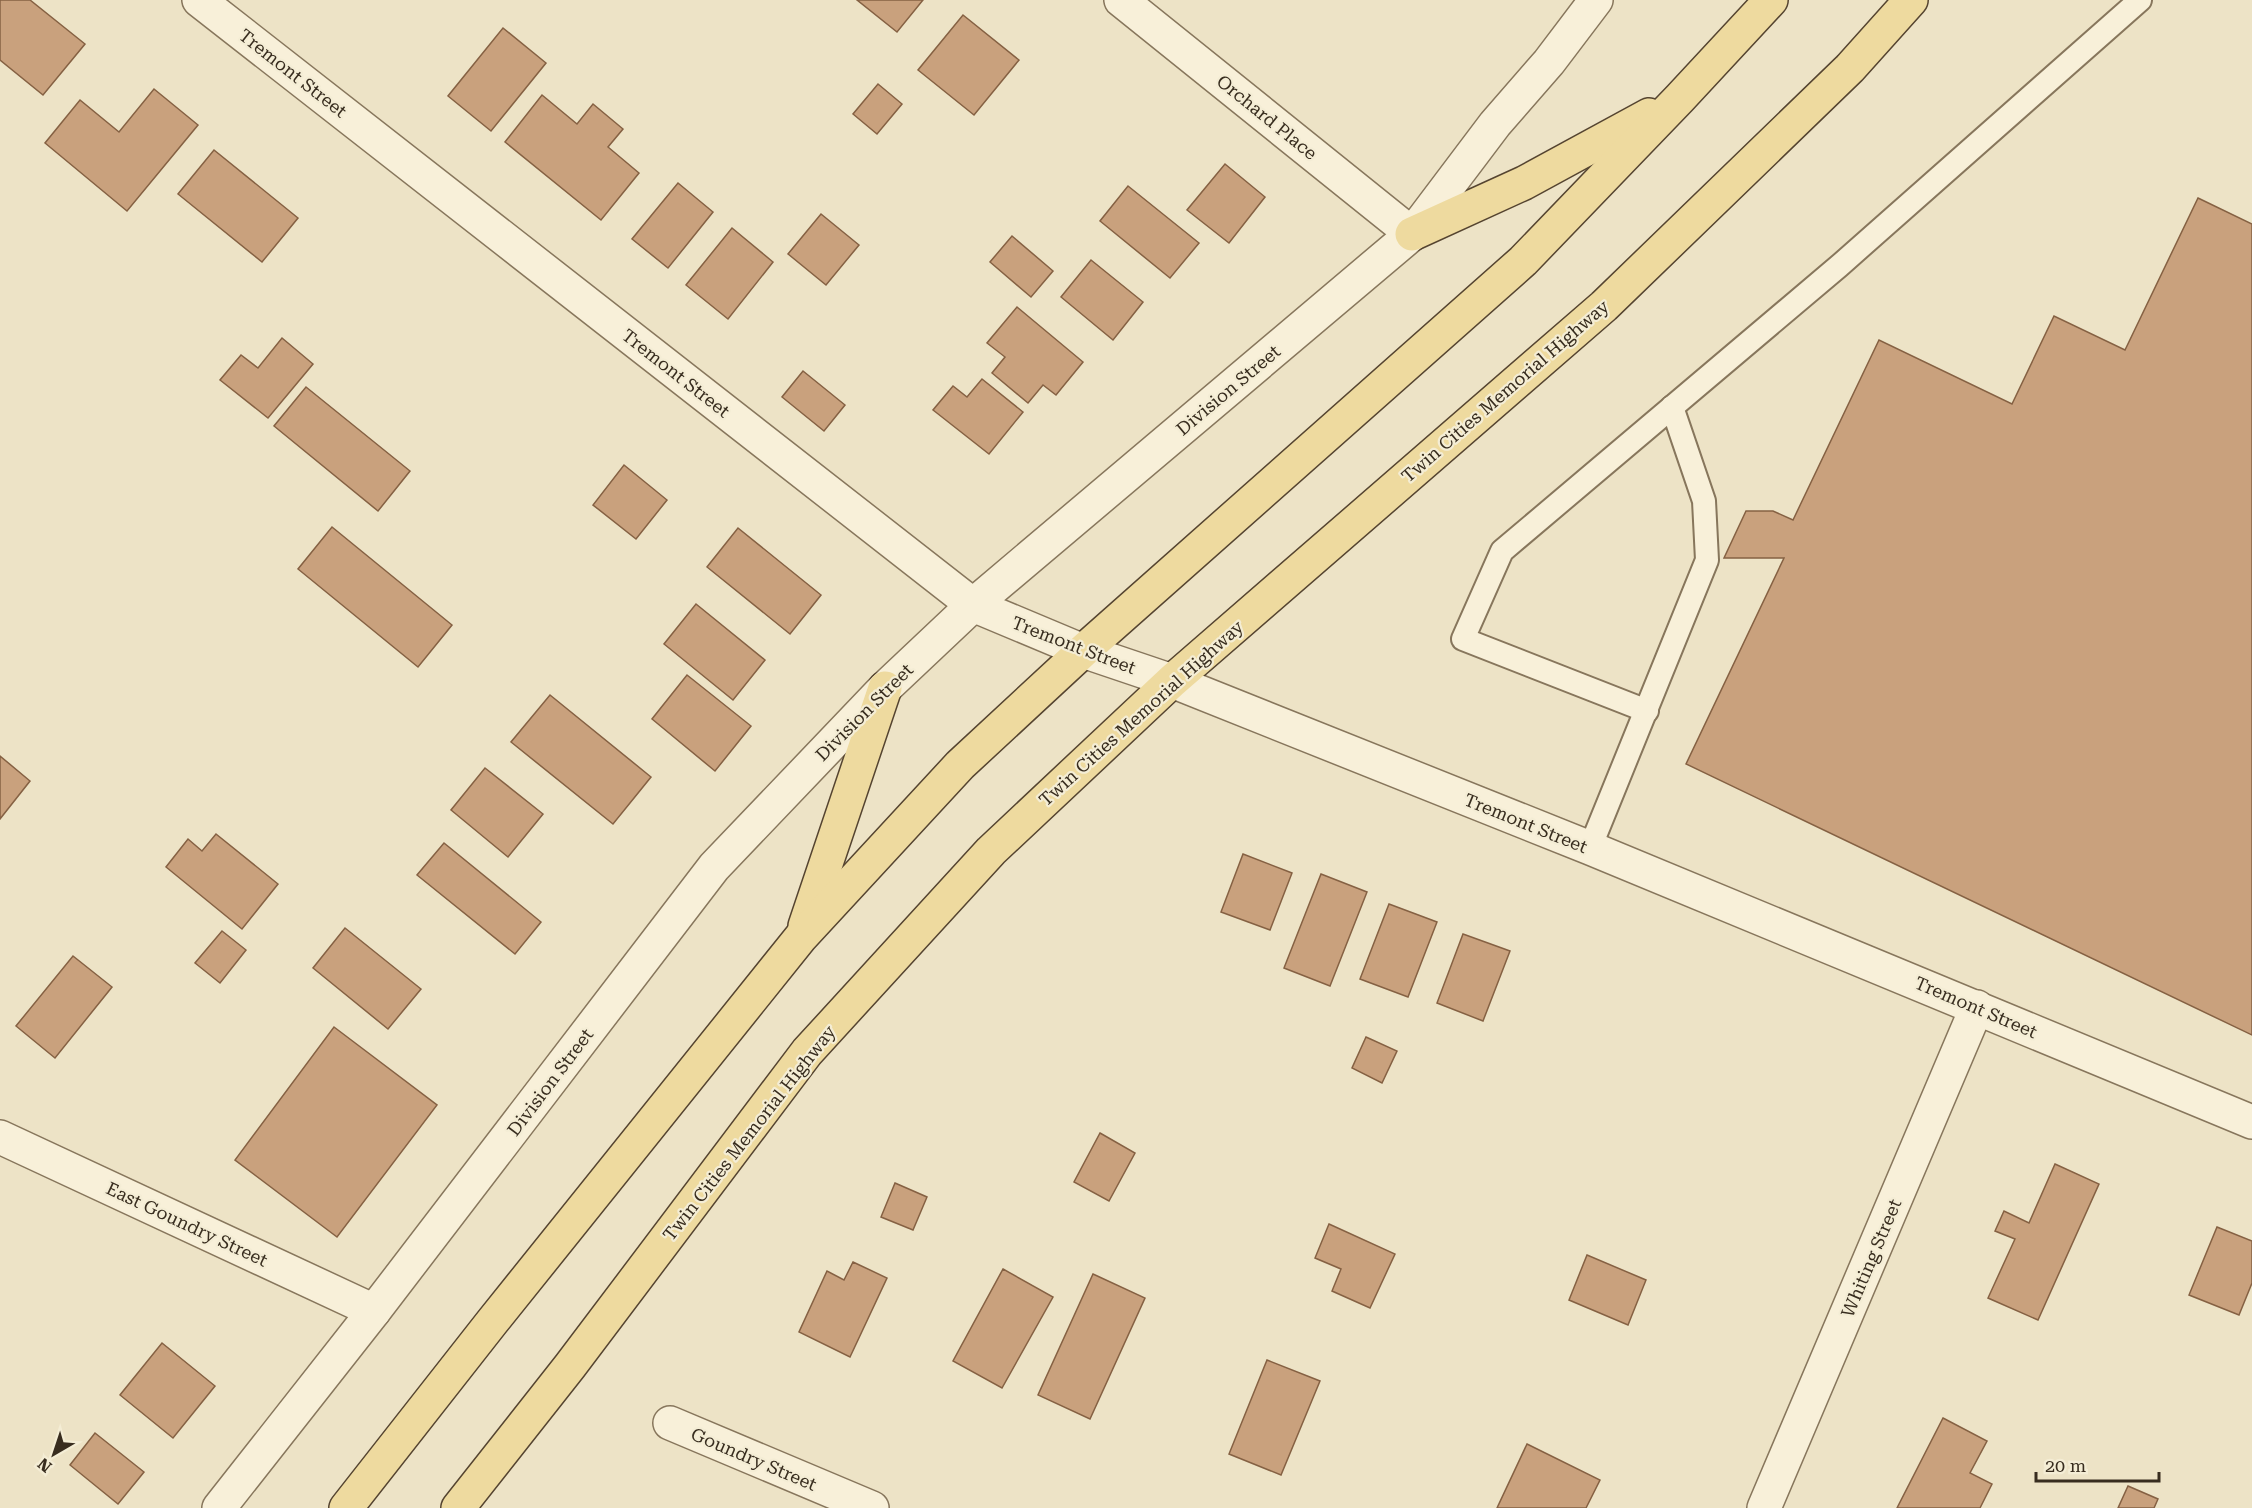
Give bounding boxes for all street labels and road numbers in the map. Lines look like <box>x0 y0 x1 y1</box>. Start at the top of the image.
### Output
street label: Tremont Street <box>235 24 351 122</box>
street label: Orchard Place <box>1213 70 1321 164</box>
street label: Twin Cities Memorial Highway <box>1397 295 1613 487</box>
street label: Tremont Street <box>618 324 734 422</box>
street label: Division Street <box>1172 340 1284 440</box>
street label: Tremont Street <box>1009 612 1139 678</box>
street label: Twin Cities Memorial Highway <box>1035 615 1248 810</box>
street label: Division Street <box>811 659 917 765</box>
street label: Tremont Street <box>1461 789 1591 857</box>
street label: Tremont Street <box>1912 972 2041 1042</box>
street label: Twin Cities Memorial Highway <box>658 1021 840 1245</box>
street label: Division Street <box>503 1024 597 1140</box>
street label: East Goundry Street <box>103 1177 271 1271</box>
street label: Whiting Street <box>1837 1195 1905 1320</box>
street label: Goundry Street <box>688 1423 820 1495</box>

